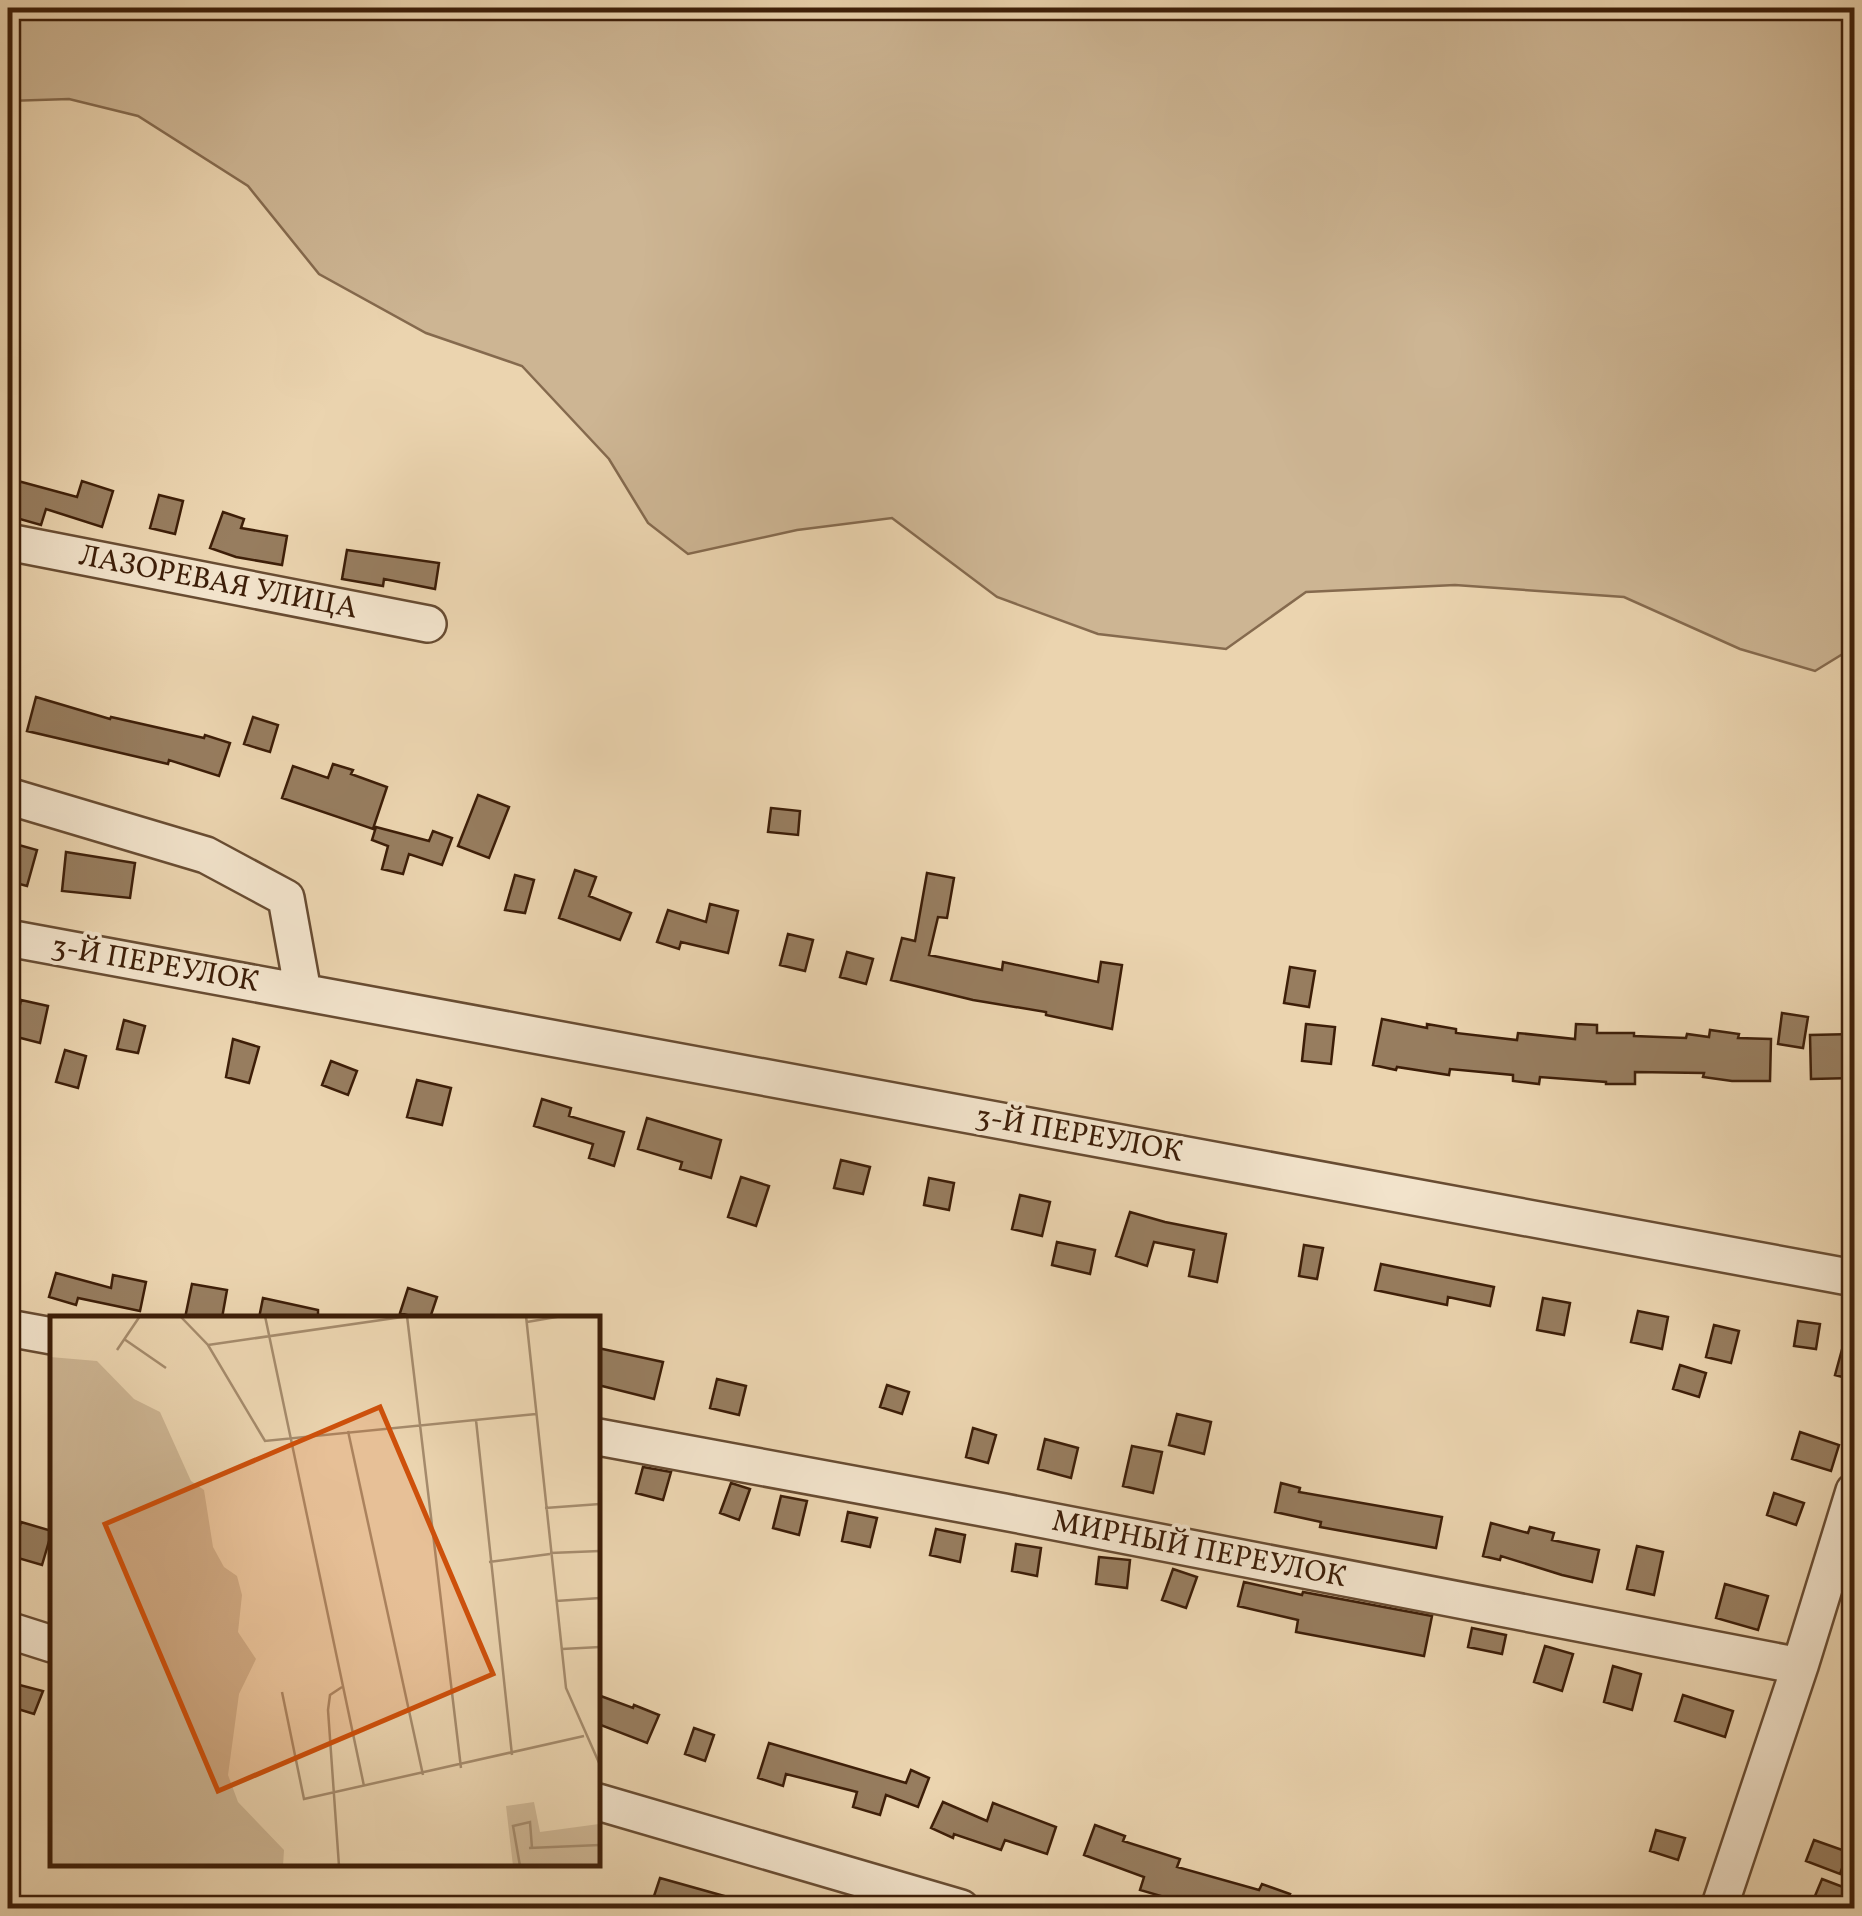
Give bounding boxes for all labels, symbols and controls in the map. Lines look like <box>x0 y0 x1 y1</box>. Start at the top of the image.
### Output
street label: ЛАЗОРЕВАЯ УЛИЦА <box>75 535 361 631</box>
street label: 3-Й ПЕРЕУЛОК <box>48 926 262 1004</box>
street label: 3-Й ПЕРЕУЛОК <box>972 1096 1186 1174</box>
inset map <box>50 1316 600 1866</box>
street label: МИРНЫЙ ПЕРЕУЛОК <box>1048 1501 1350 1599</box>

